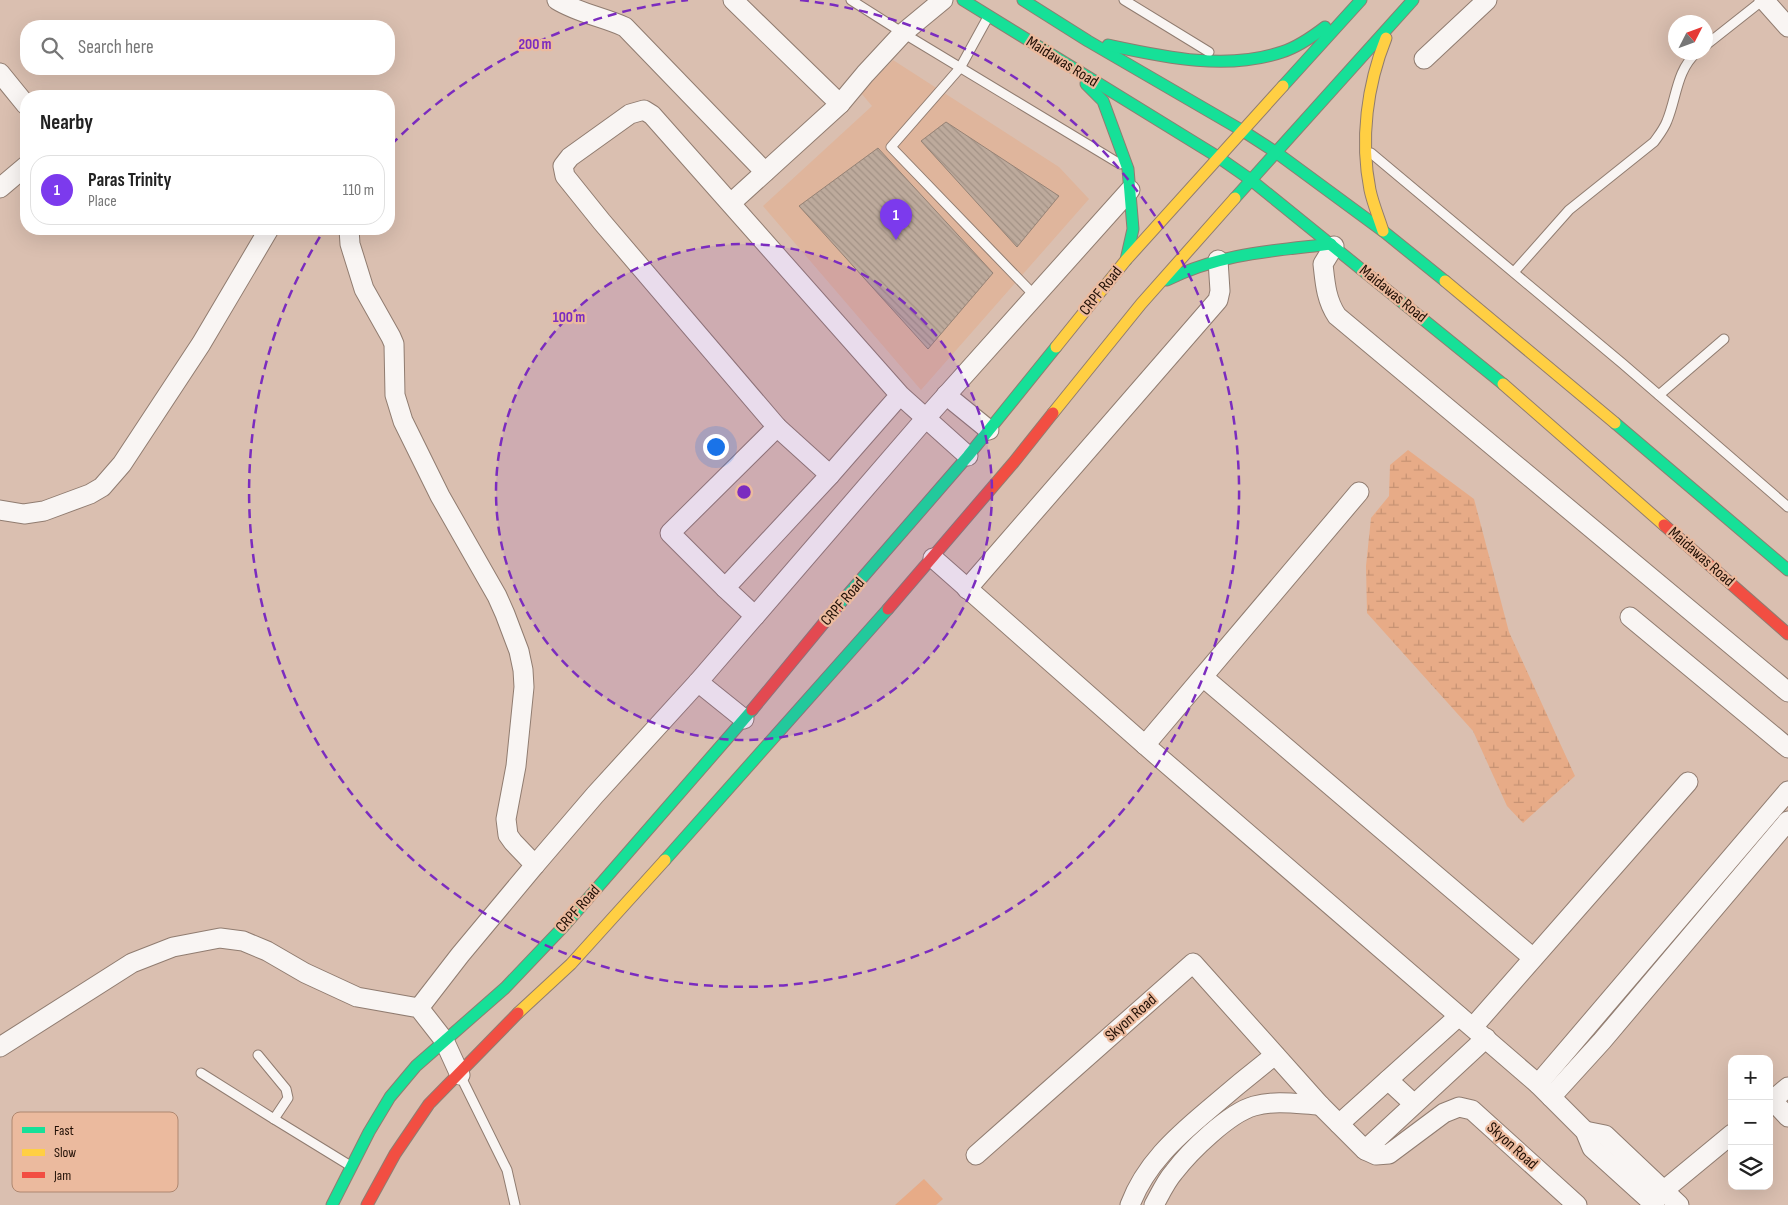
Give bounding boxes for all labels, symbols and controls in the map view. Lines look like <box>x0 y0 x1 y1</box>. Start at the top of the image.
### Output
north arrow <box>1668 15 1713 60</box>
search box <box>20 20 395 75</box>
street label: Maidawas Road <box>1023 32 1101 92</box>
icon: search <box>38 34 66 62</box>
text: 200 m <box>518 35 552 54</box>
text: Search here <box>78 36 154 59</box>
text: Nearby <box>40 110 93 135</box>
text: Paras Trinity <box>88 169 171 192</box>
text: 1 <box>54 181 60 200</box>
text: 110 m <box>343 181 374 200</box>
text: Place <box>88 192 117 211</box>
pin: 1 <box>880 199 912 240</box>
street label: Maidawas Road <box>1355 261 1431 327</box>
street label: CRPF Road <box>1076 263 1126 319</box>
text: 100 m <box>553 308 585 327</box>
your location <box>703 434 729 460</box>
centre of rings <box>735 483 753 501</box>
street label: Maidawas Road <box>1664 523 1738 591</box>
street label: CRPF Road <box>817 574 869 630</box>
street label: CRPF Road <box>552 881 604 937</box>
street label: Skyon Road <box>1101 991 1161 1045</box>
map controls <box>1728 1055 1773 1190</box>
button: + <box>1728 1055 1773 1100</box>
button: − <box>1728 1100 1773 1145</box>
legend <box>12 1112 178 1192</box>
street label: Skyon Road <box>1483 1118 1541 1174</box>
text: Fast <box>54 1122 74 1139</box>
text: Slow <box>54 1144 76 1161</box>
button: layers <box>1728 1145 1773 1190</box>
text: Jam <box>53 1167 71 1184</box>

